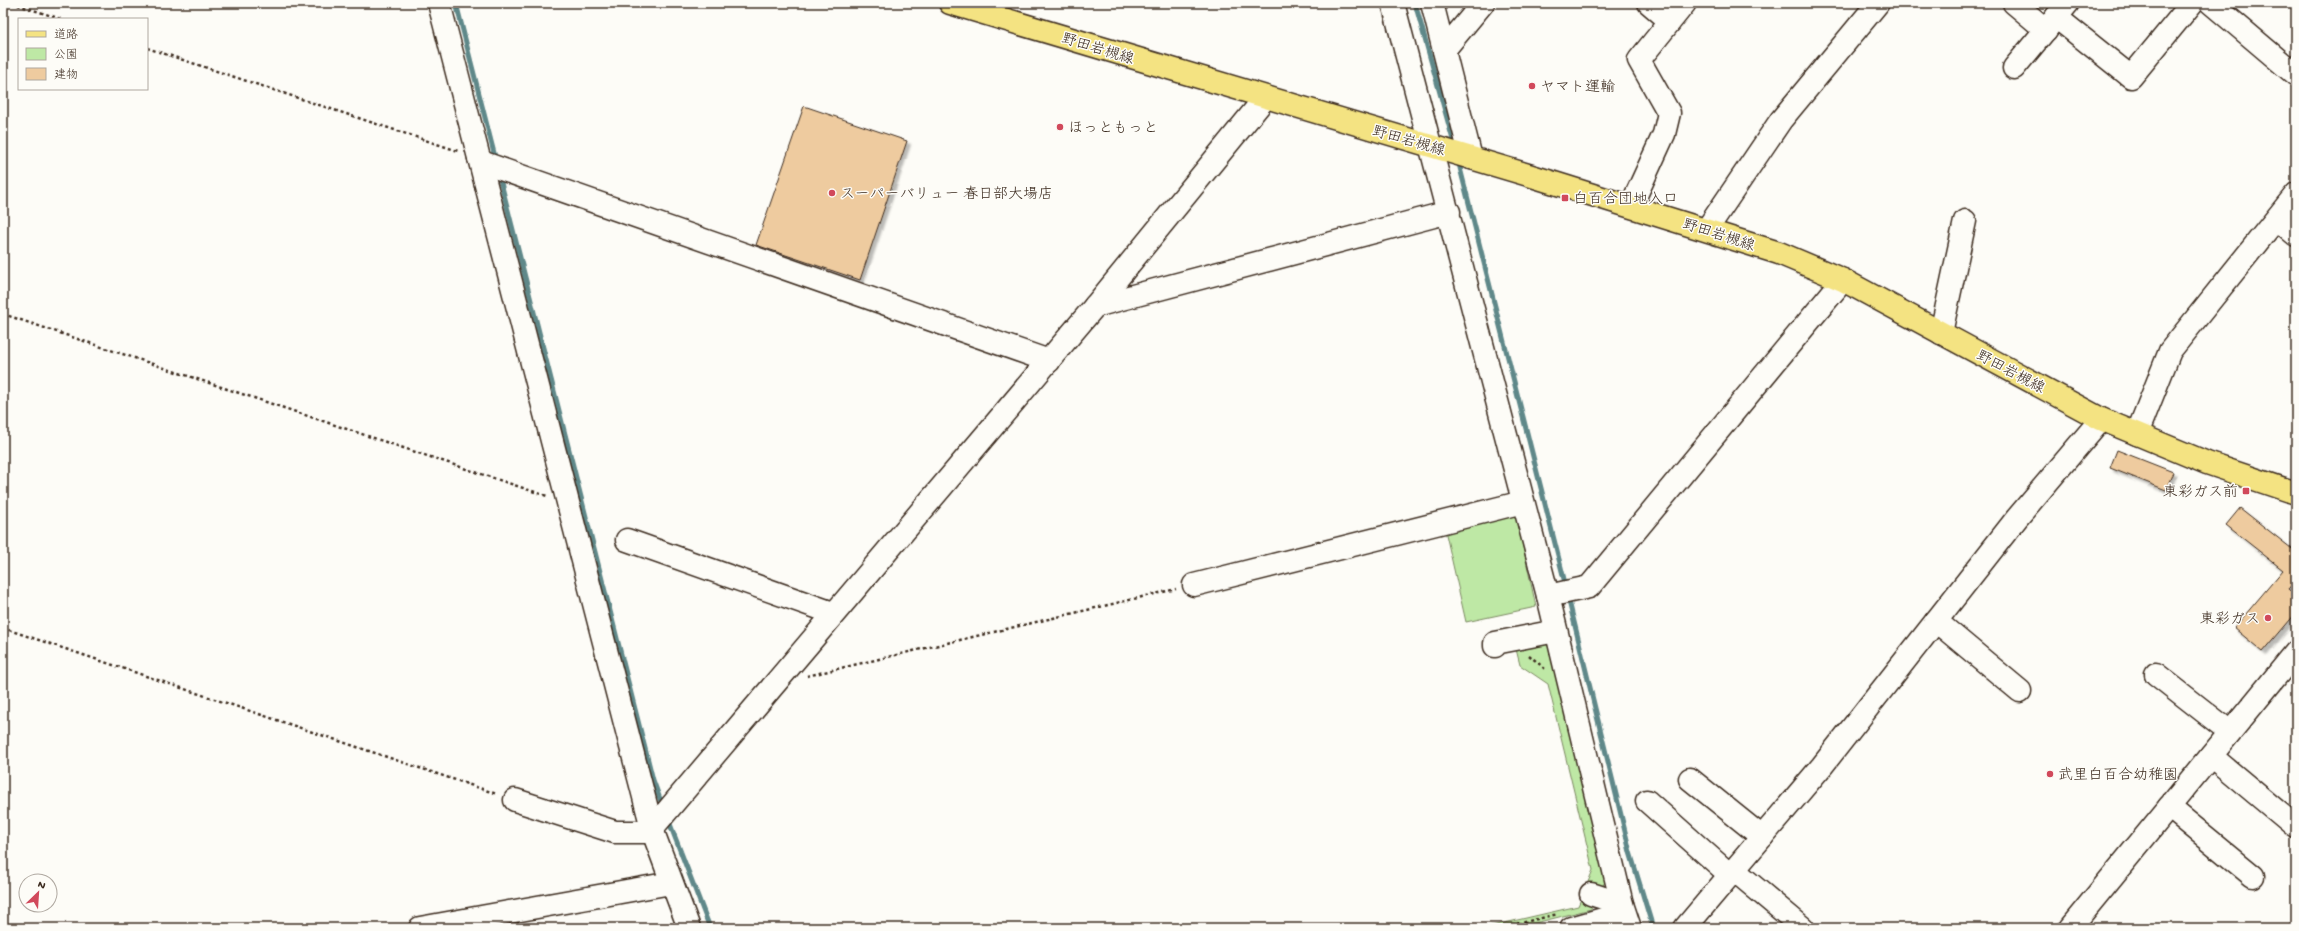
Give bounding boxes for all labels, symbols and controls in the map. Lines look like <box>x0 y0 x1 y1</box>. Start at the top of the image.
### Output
legend <box>18 18 148 90</box>
text: 道路 <box>54 28 78 43</box>
street label: 野田岩槻線 <box>1059 29 1136 69</box>
text: 公園 <box>54 48 78 63</box>
text: 建物 <box>54 68 78 83</box>
place label: ヤマト運輸 <box>1540 79 1615 97</box>
marker: ヤマト運輸 <box>1527 81 1537 91</box>
place label: ほっともっと <box>1068 120 1158 138</box>
marker: ほっともっと <box>1055 122 1065 132</box>
street label: 野田岩槻線 <box>1370 122 1447 161</box>
place label: スーパーバリュー 春日部大場店 <box>840 185 1053 204</box>
marker: スーパーバリュー 春日部大場店 <box>827 188 837 198</box>
place label: 白百合団地入口 <box>1573 190 1678 209</box>
marker: 白百合団地入口 <box>1560 193 1570 203</box>
street label: 野田岩槻線 <box>1680 215 1757 256</box>
street label: 野田岩槻線 <box>1973 346 2048 398</box>
place label: 東彩ガス前 <box>2163 483 2238 502</box>
marker: 東彩ガス前 <box>2241 486 2251 496</box>
place label: 東彩ガス <box>2200 610 2260 629</box>
marker: 東彩ガス <box>2263 613 2273 623</box>
place label: 武里白百合幼稚園 <box>2058 766 2178 785</box>
marker: 武里白百合幼稚園 <box>2045 769 2055 779</box>
north arrow <box>18 873 58 913</box>
text: N <box>36 879 47 893</box>

